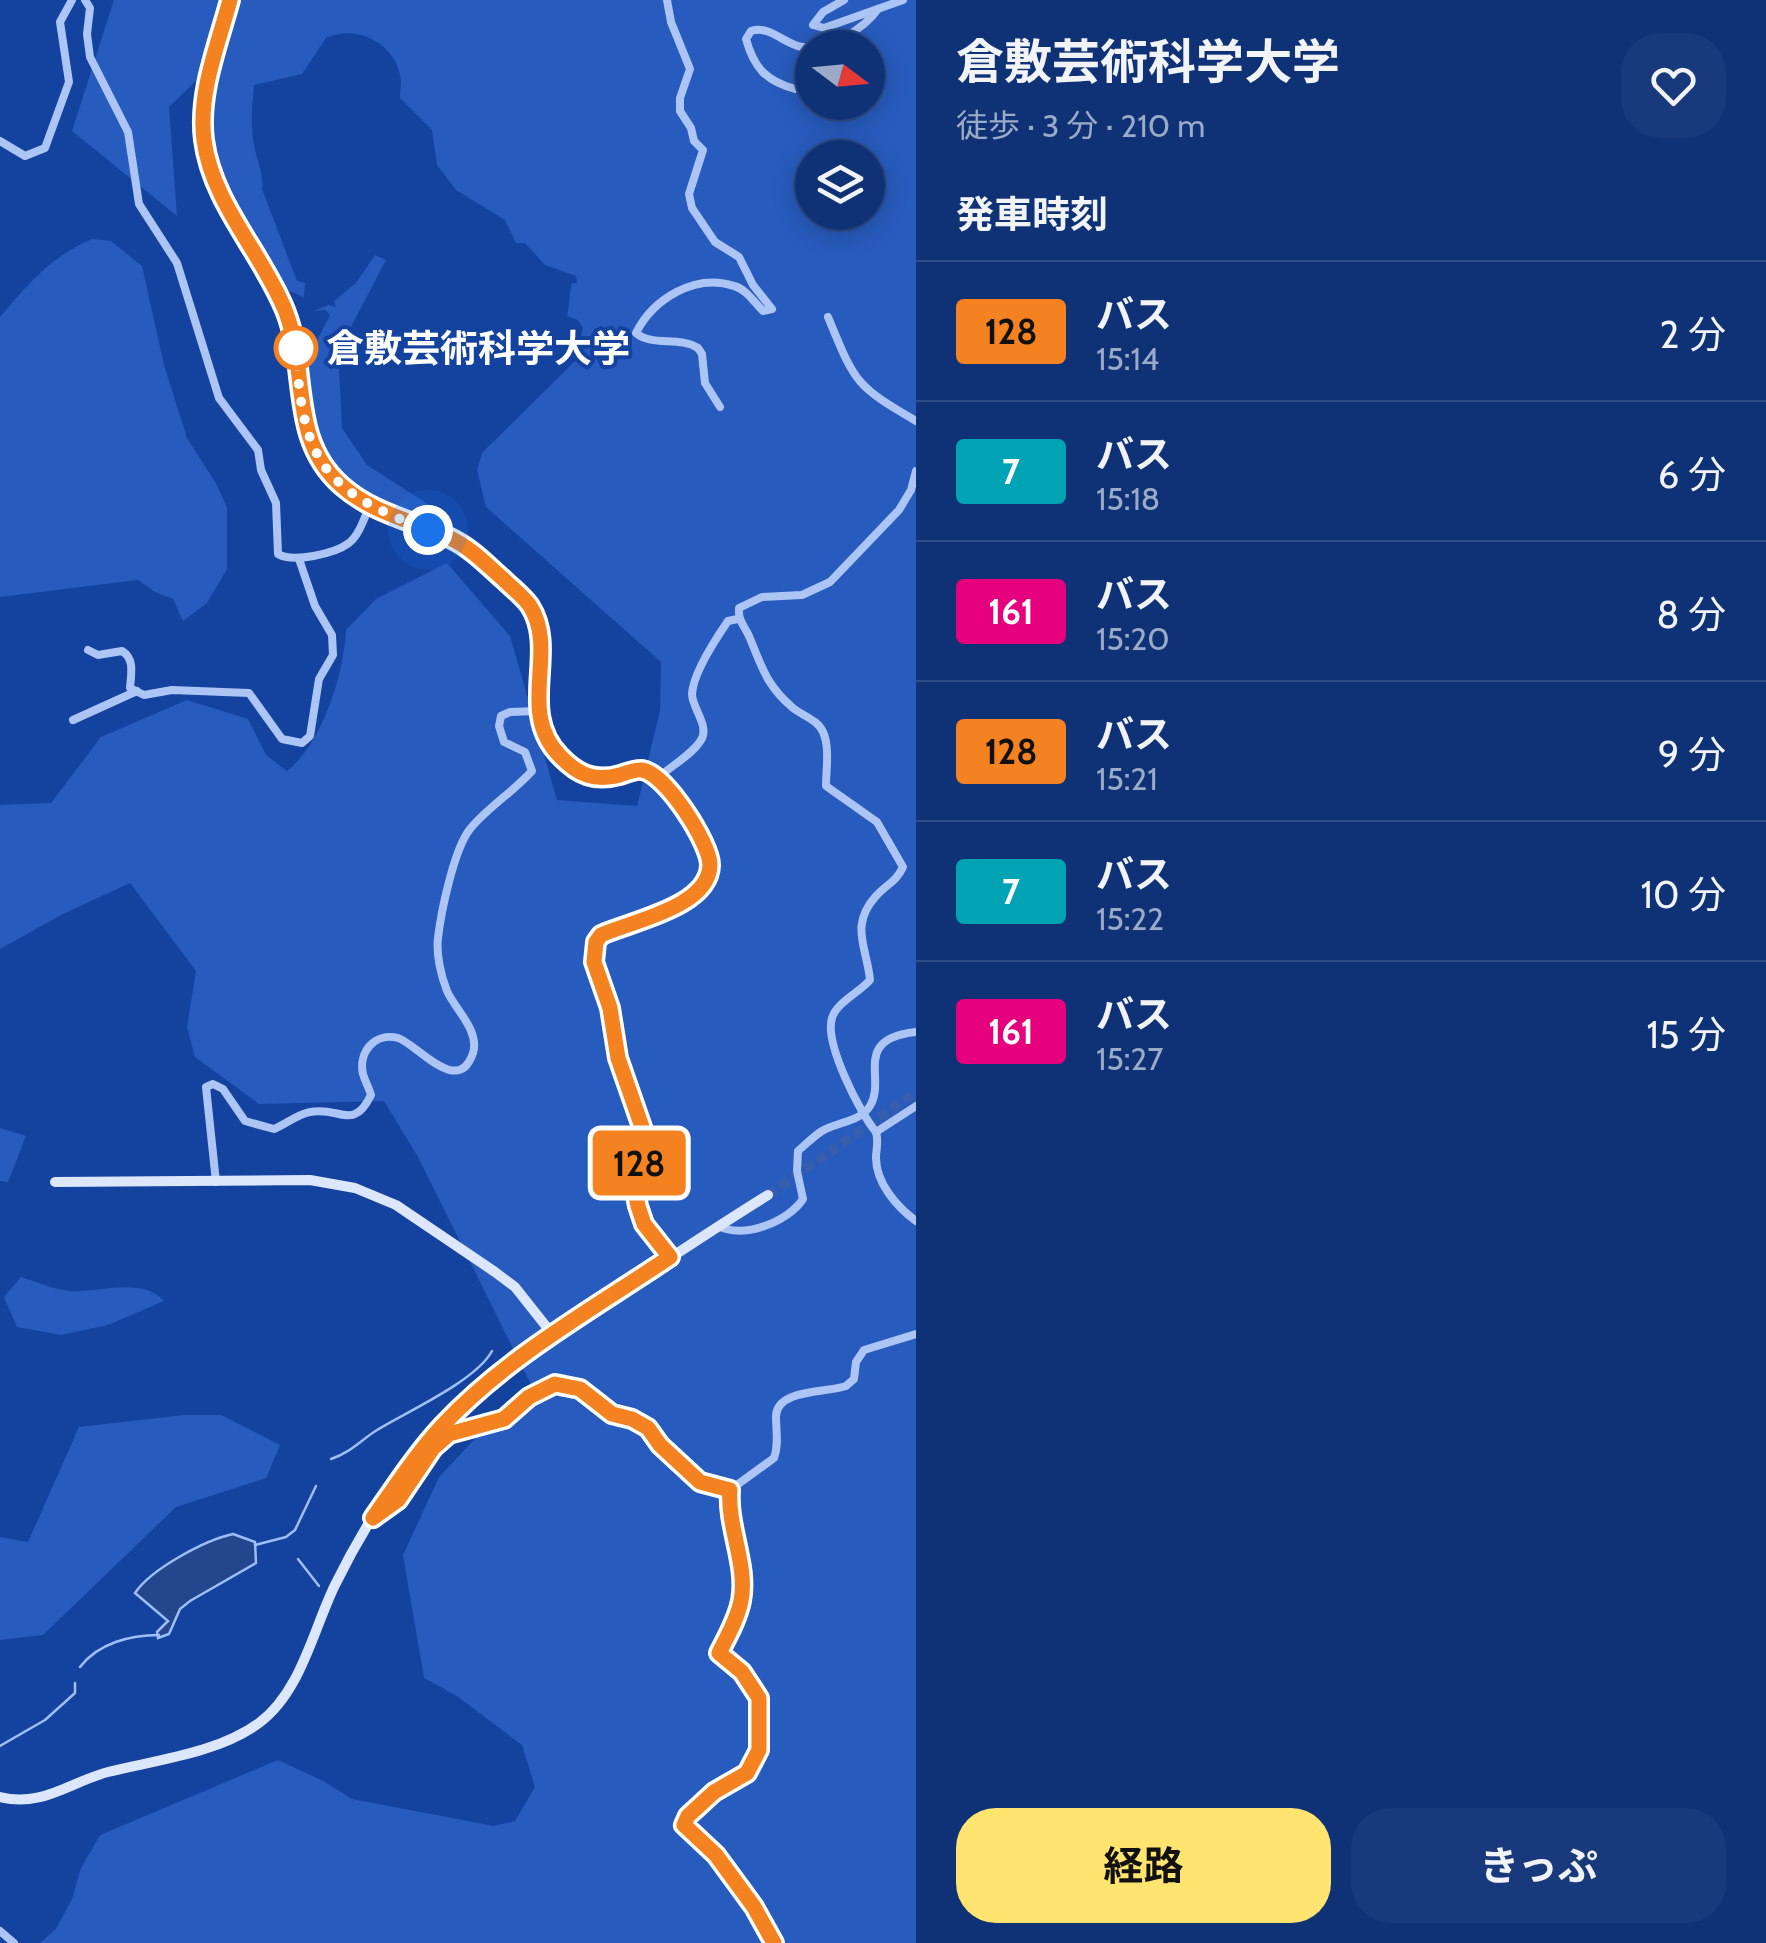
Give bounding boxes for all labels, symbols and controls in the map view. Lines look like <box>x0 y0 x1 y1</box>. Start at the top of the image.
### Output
north arrow <box>795 30 885 120</box>
map controls <box>795 30 885 230</box>
text: 倉敷芸術科学大学 <box>956 33 1340 91</box>
button: heart <box>1621 33 1726 138</box>
text: 徒歩 · 3 分 · 210 m <box>956 106 1205 145</box>
button: layers <box>795 140 885 230</box>
text: 発車時刻 <box>956 191 1108 238</box>
text: バス <box>1096 291 1172 338</box>
text: 128 <box>985 310 1037 353</box>
text: 2 分 <box>1660 311 1726 358</box>
place label: 倉敷芸術科学大学 <box>326 325 630 372</box>
marker: 倉敷芸術科学大学 <box>275 327 317 369</box>
text: 15:14 <box>1096 339 1159 378</box>
text: バス <box>1096 431 1172 478</box>
text: 7 <box>1002 450 1020 493</box>
text: 6 分 <box>1658 451 1726 498</box>
text: 15:18 <box>1096 479 1160 518</box>
your location <box>403 505 453 555</box>
text: バス <box>1096 571 1172 618</box>
text: 161 <box>988 590 1034 633</box>
text: 8 分 <box>1656 591 1726 638</box>
text: 15:20 <box>1096 619 1170 658</box>
text: バス <box>1096 711 1172 758</box>
text: 128 <box>985 730 1037 773</box>
text: 9 分 <box>1658 731 1726 778</box>
text: 15:21 <box>1096 759 1158 798</box>
text: バス <box>1096 851 1172 898</box>
text: 7 <box>1002 870 1020 913</box>
text: 10 分 <box>1641 871 1726 918</box>
text: 15:22 <box>1096 899 1164 938</box>
text: バス <box>1096 991 1172 1038</box>
text: 161 <box>988 1010 1034 1053</box>
text: 15 分 <box>1647 1011 1726 1058</box>
text: 15:27 <box>1096 1039 1163 1078</box>
line badge: 128 <box>582 1130 696 1196</box>
text: 128 <box>613 1142 665 1185</box>
button: 経路 <box>956 1808 1331 1923</box>
button: きっぷ <box>1351 1808 1726 1923</box>

